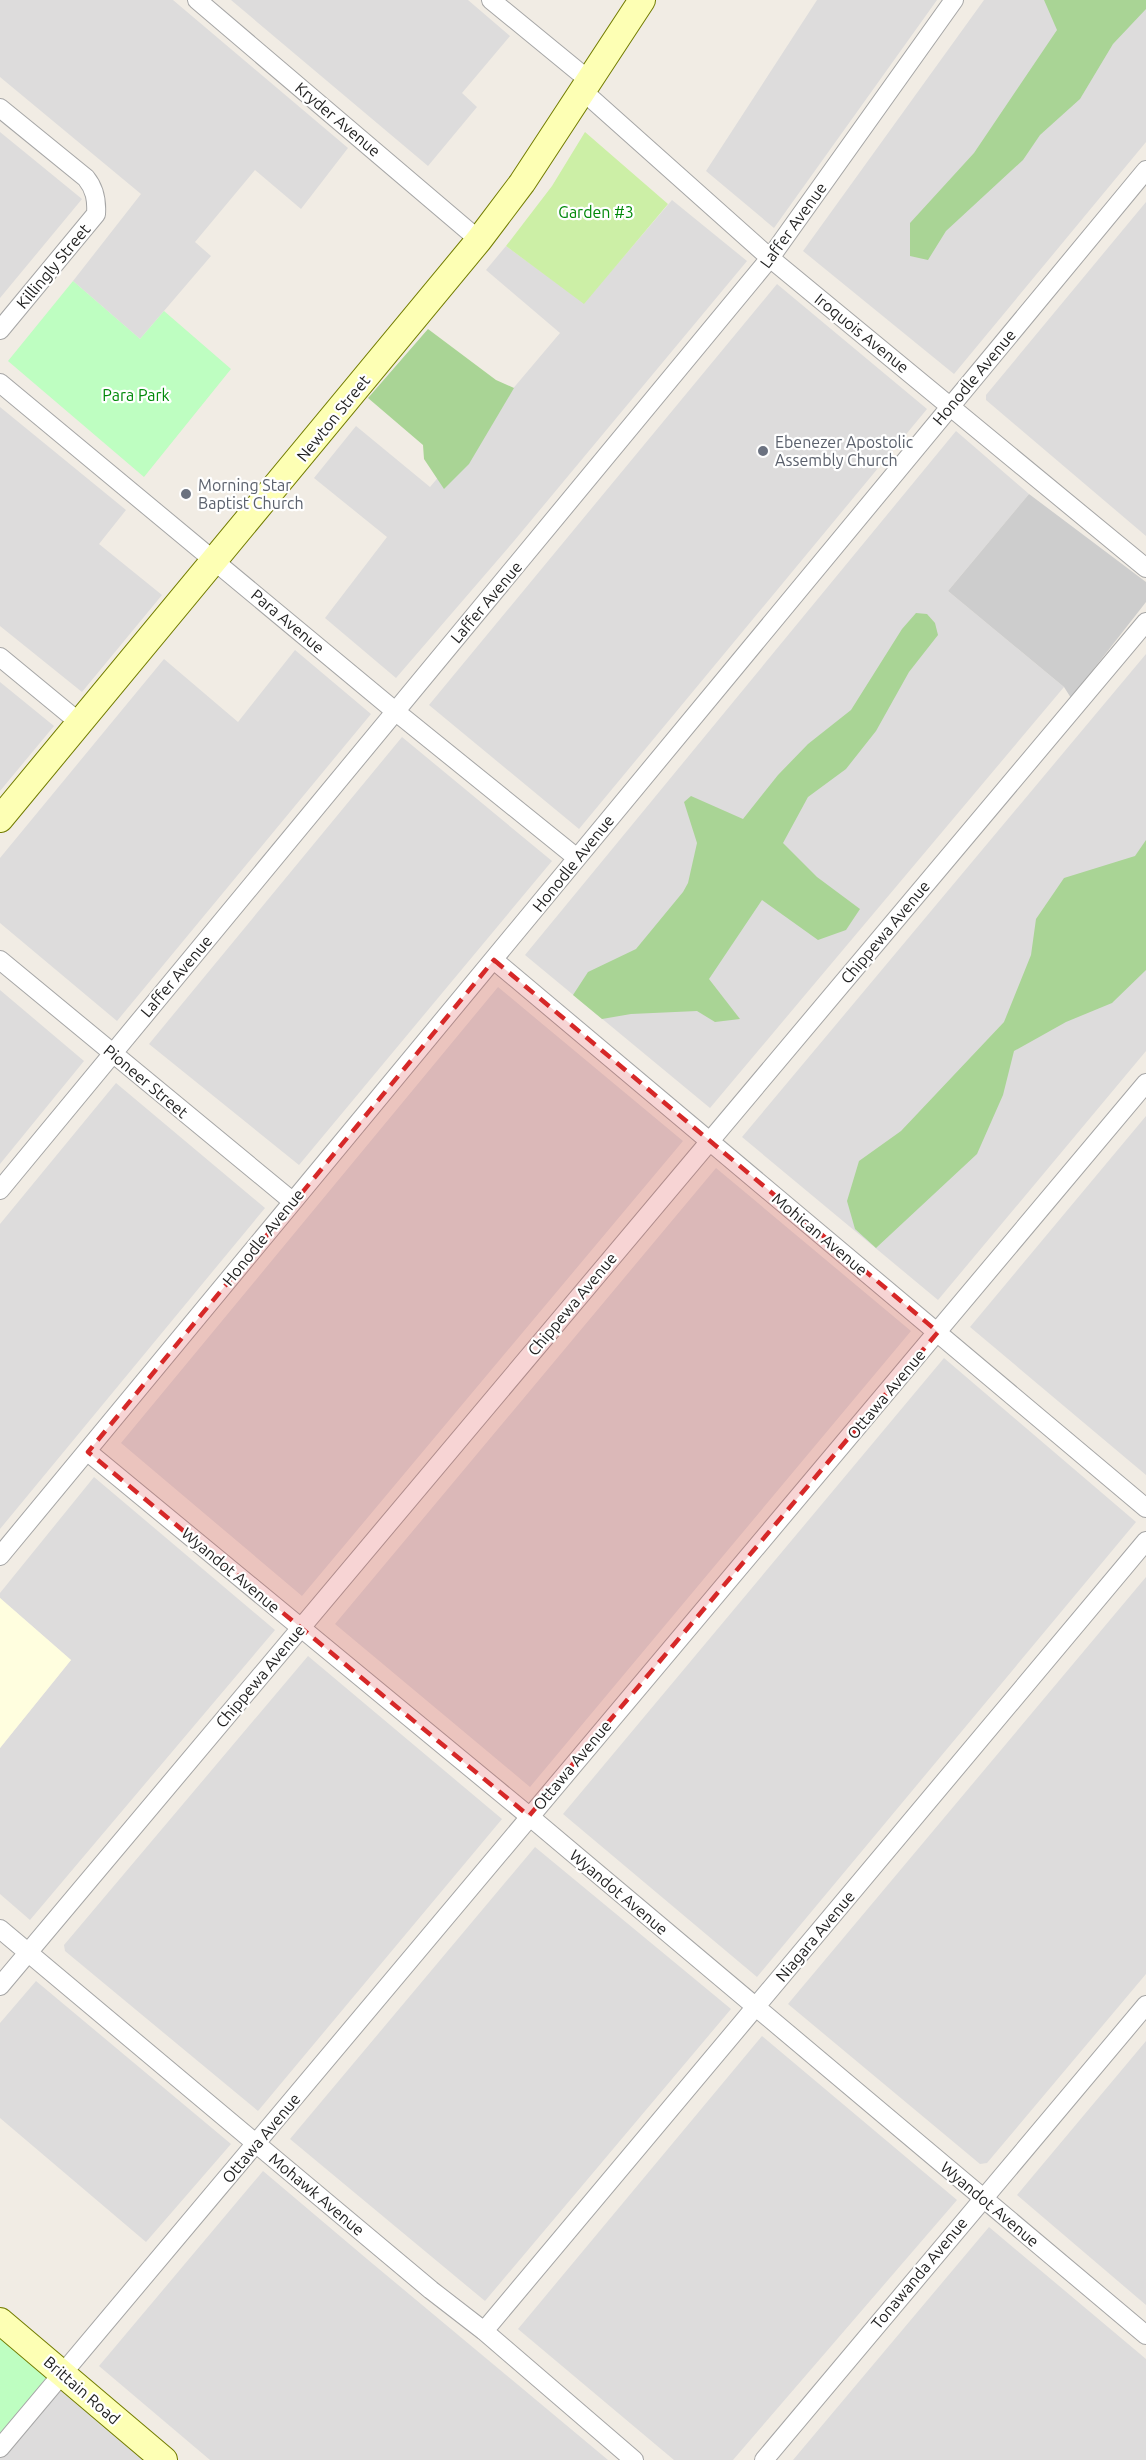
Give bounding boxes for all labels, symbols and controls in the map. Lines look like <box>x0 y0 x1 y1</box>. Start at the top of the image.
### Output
street label: Kryder Avenue <box>292 78 384 160</box>
street label: Laffer Avenue <box>756 179 830 271</box>
park label: Garden #3 <box>558 203 634 221</box>
street label: Killingly Street <box>12 220 94 312</box>
street label: Iroquois Avenue <box>811 290 913 376</box>
street label: Honodle Avenue <box>929 326 1019 428</box>
street label: Newton Street <box>293 371 374 465</box>
park label: Para Park <box>102 386 170 404</box>
place label: Ebenezer Apostolic Assembly Church <box>775 433 914 469</box>
marker: Ebenezer Apostolic Assembly Church <box>756 444 770 458</box>
place label: Morning Star Baptist Church <box>198 476 304 512</box>
marker: Morning Star Baptist Church <box>179 487 193 501</box>
street label: Laffer Avenue <box>447 558 525 646</box>
street label: Para Avenue <box>248 585 328 657</box>
street label: Honodle Avenue <box>529 811 617 915</box>
street label: Chippewa Avenue <box>837 877 933 987</box>
street label: Laffer Avenue <box>137 932 215 1020</box>
street label: Pioneer Street <box>100 1041 192 1122</box>
street label: Honodle Avenue <box>219 1185 307 1289</box>
street label: Mohican Avenue <box>769 1189 871 1279</box>
street label: Chippewa Avenue <box>524 1249 620 1359</box>
street label: Ottawa Avenue <box>843 1346 929 1442</box>
street label: Wyandot Avenue <box>178 1524 284 1616</box>
street label: Chippewa Avenue <box>212 1621 308 1731</box>
street label: Ottawa Avenue <box>529 1717 615 1813</box>
street label: Wyandot Avenue <box>566 1846 672 1938</box>
street label: Niagara Avenue <box>772 1887 858 1985</box>
street label: Ottawa Avenue <box>218 2090 304 2186</box>
street label: Mohawk Avenue <box>266 2149 368 2239</box>
street label: Wyandot Avenue <box>937 2158 1043 2250</box>
street label: Tonawanda Avenue <box>867 2214 971 2332</box>
street label: Brittain Road <box>40 2352 124 2428</box>

